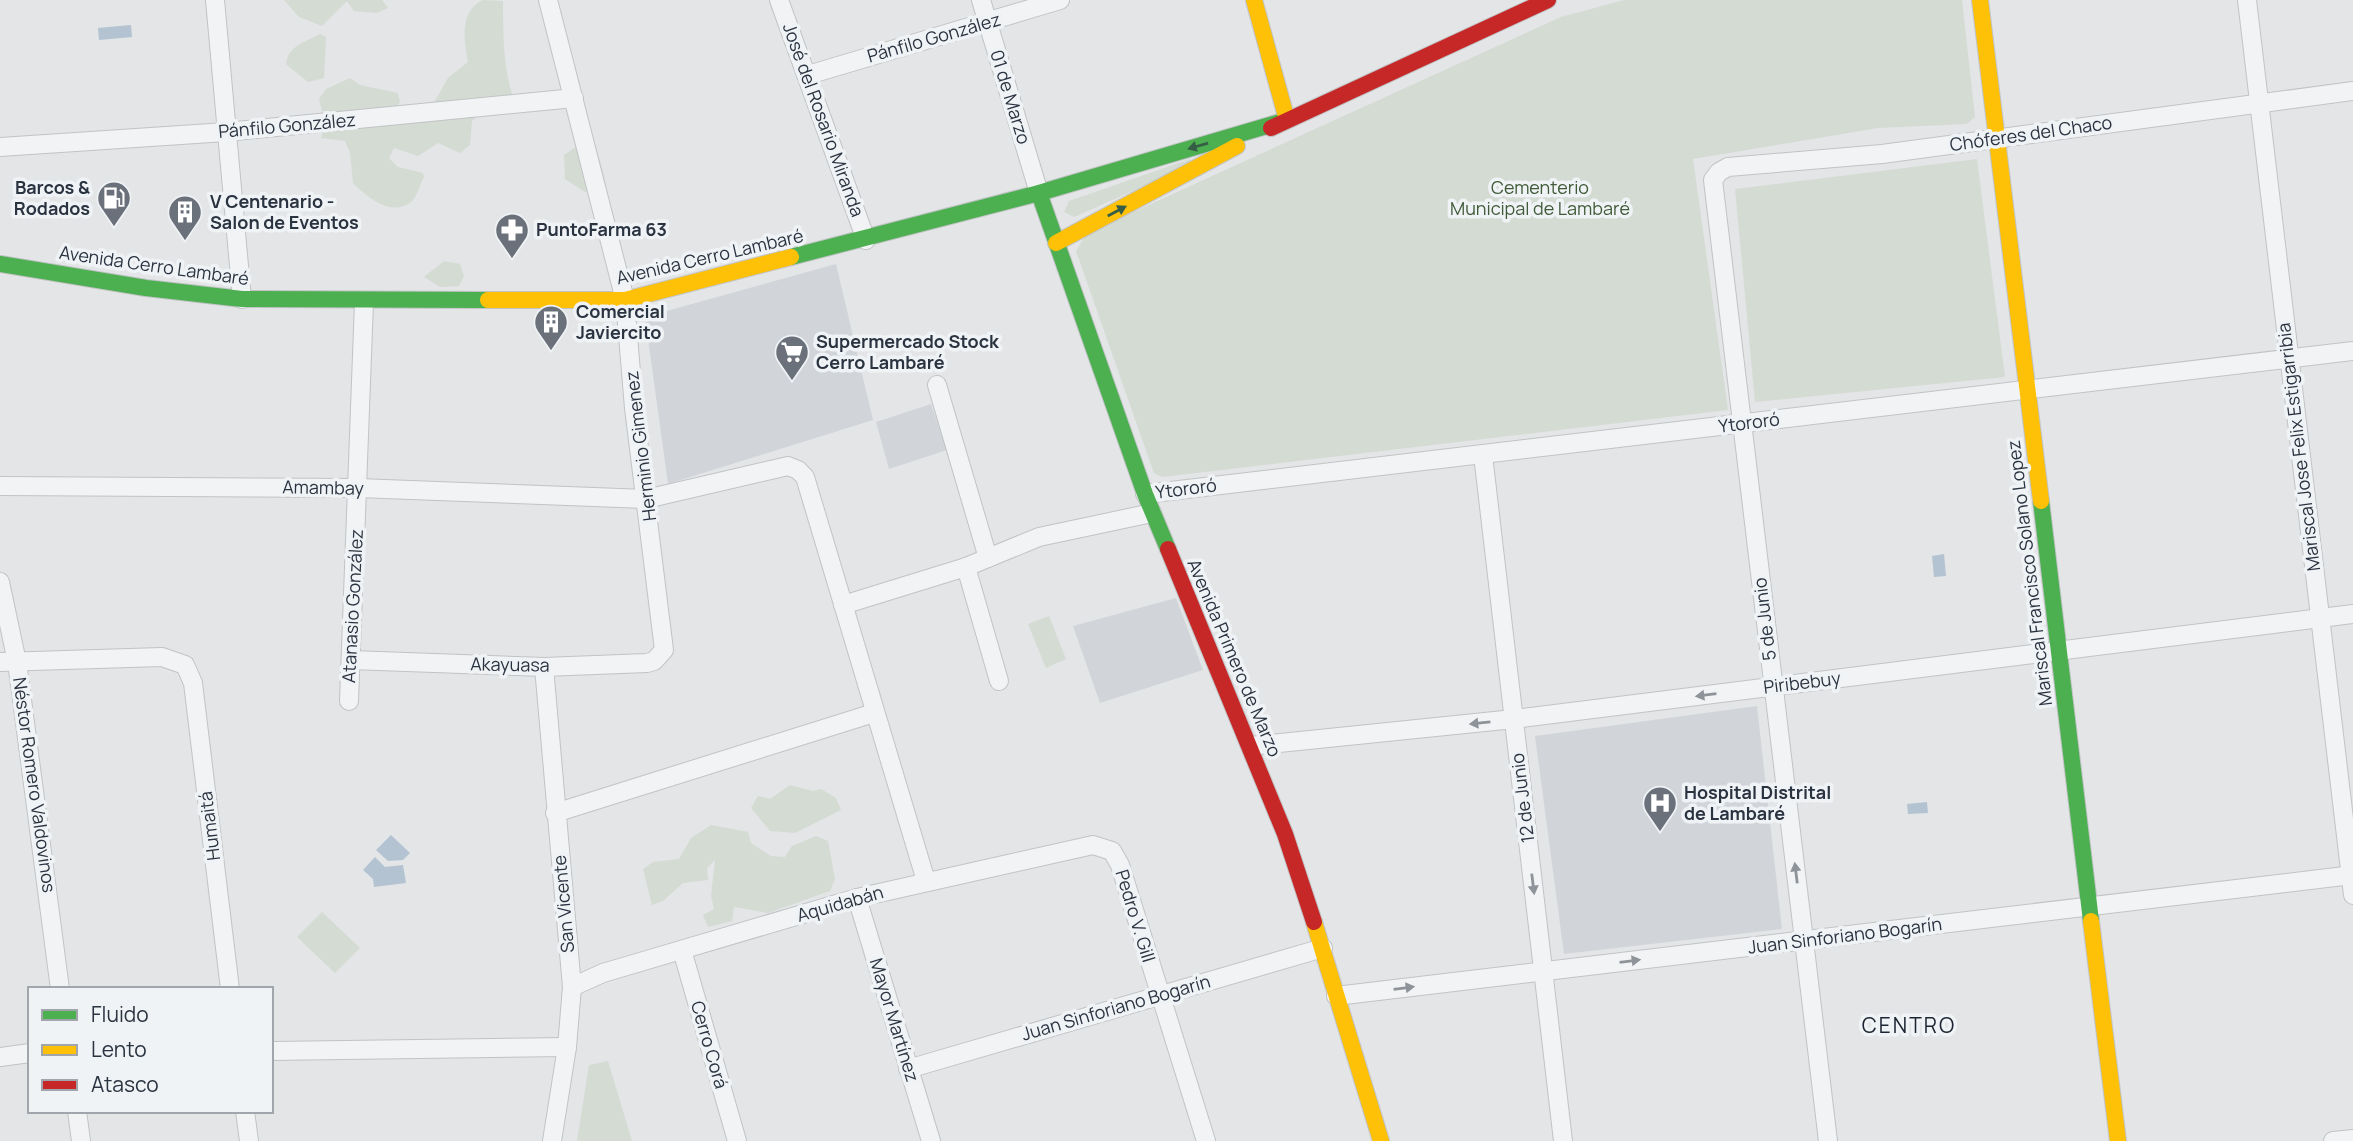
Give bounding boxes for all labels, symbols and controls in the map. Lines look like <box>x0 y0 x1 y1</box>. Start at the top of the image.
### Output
street label: Pánfilo González <box>864 7 1003 68</box>
street label: José del Rosario Miranda <box>778 19 870 220</box>
street label: 01 de Marzo <box>985 47 1037 147</box>
street label: Pánfilo González <box>217 107 357 143</box>
street label: Chóferes del Chaco <box>1948 110 2114 156</box>
one-way arrow <box>1187 142 1208 152</box>
place label: Barcos & Rodados <box>14 175 90 220</box>
park label: Cementerio Municipal de Lambaré <box>1450 175 1630 220</box>
fuel station icon: Barcos & Rodados <box>95 179 133 228</box>
place label: V Centenario - Salon de Eventos <box>210 189 359 234</box>
building icon: V Centenario - Salon de Eventos <box>166 193 204 242</box>
one-way arrow <box>1107 205 1127 217</box>
pharmacy icon: PuntoFarma 63 <box>493 211 531 260</box>
place label: PuntoFarma 63 <box>536 217 667 241</box>
street label: Avenida Cerro Lambaré <box>614 223 806 289</box>
street label: Avenida Cerro Lambaré <box>58 240 251 290</box>
place label: Comercial Javiercito <box>576 299 665 344</box>
building icon: Comercial Javiercito <box>532 303 570 352</box>
street label: Mariscal Jose Felix Estigarribia <box>2271 322 2325 573</box>
place label: Supermercado Stock Cerro Lambaré <box>816 329 1000 374</box>
supermarket icon: Supermercado Stock Cerro Lambaré <box>773 333 811 382</box>
street label: Herminio Gimenez <box>619 370 661 523</box>
street label: Ytororó <box>1717 406 1781 438</box>
street label: Mariscal Francisco Solano Lopez <box>2001 439 2057 707</box>
street label: Ytororó <box>1154 472 1218 504</box>
street label: Amambay <box>282 474 364 500</box>
street label: Atanasio González <box>336 528 368 684</box>
street label: Avenida Primero de Marzo <box>1182 555 1288 760</box>
street label: 5 de Junio <box>1747 576 1781 662</box>
street label: Akayuasa <box>470 651 550 677</box>
street label: Piribebuy <box>1762 665 1842 699</box>
street label: Néstor Romero Valdovinos <box>8 676 62 894</box>
one-way arrow <box>1695 690 1717 701</box>
one-way arrow <box>1469 718 1491 729</box>
street label: 12 de Junio <box>1505 752 1539 844</box>
place label: Hospital Distrital de Lambaré <box>1684 780 1831 825</box>
hospital icon: Hospital Distrital de Lambaré <box>1641 784 1679 833</box>
street label: Humaitá <box>193 790 225 862</box>
street label: San Vicente <box>547 854 579 954</box>
one-way arrow <box>1791 862 1802 884</box>
street label: Pedro V. Gill <box>1110 866 1161 965</box>
one-way arrow <box>1528 874 1539 896</box>
street label: Aquidabán <box>794 879 886 927</box>
street label: Juan Sinforiano Bogarín <box>1747 911 1943 959</box>
street label: Mayor Martínez <box>865 955 925 1085</box>
one-way arrow <box>1619 956 1641 967</box>
street label: Juan Sinforiano Bogarín <box>1019 969 1213 1045</box>
one-way arrow <box>1393 983 1415 994</box>
legend <box>28 987 273 1113</box>
street label: Cerro Corá <box>686 998 734 1091</box>
text: Fluido <box>91 1000 149 1028</box>
district label: CENTRO <box>1862 1011 1956 1039</box>
text: Lento <box>91 1035 147 1063</box>
text: Atasco <box>91 1070 159 1098</box>

